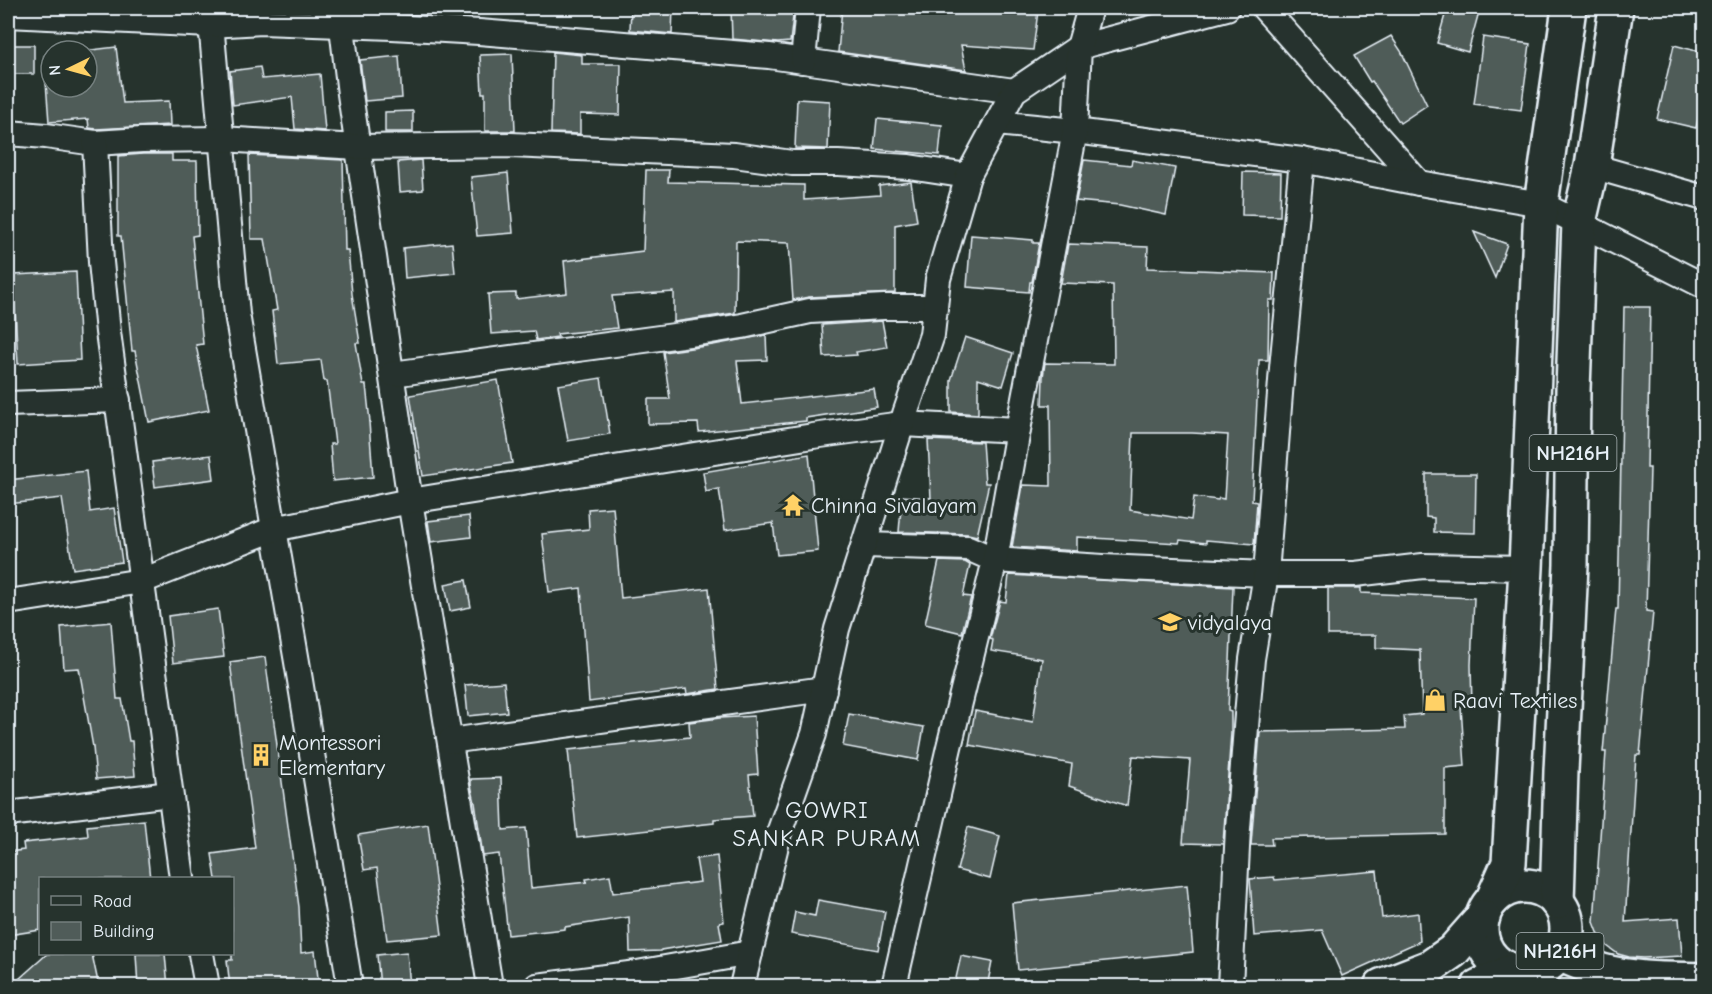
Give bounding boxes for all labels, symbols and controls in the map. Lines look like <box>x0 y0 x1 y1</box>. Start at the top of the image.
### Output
north arrow <box>39 39 99 99</box>
text: N <box>46 64 64 76</box>
road number: NH216H <box>1530 435 1616 471</box>
temple icon: Chinna Sivalayam <box>780 492 806 518</box>
place label: Chinna Sivalayam <box>811 493 977 519</box>
school or university icon: vidyalaya <box>1157 609 1183 635</box>
place label: vidyalaya <box>1187 610 1272 636</box>
shop icon: Raavi Textiles <box>1422 687 1448 713</box>
place label: Raavi Textiles <box>1453 688 1578 714</box>
place label: Montessori Elementary <box>279 730 385 781</box>
building icon: Montessori Elementary <box>248 742 274 768</box>
district label: GOWRI SANKAR PURAM <box>732 796 922 852</box>
legend <box>39 877 234 955</box>
text: Road <box>93 891 132 912</box>
text: Building <box>93 921 155 942</box>
road number: NH216H <box>1516 933 1604 969</box>

